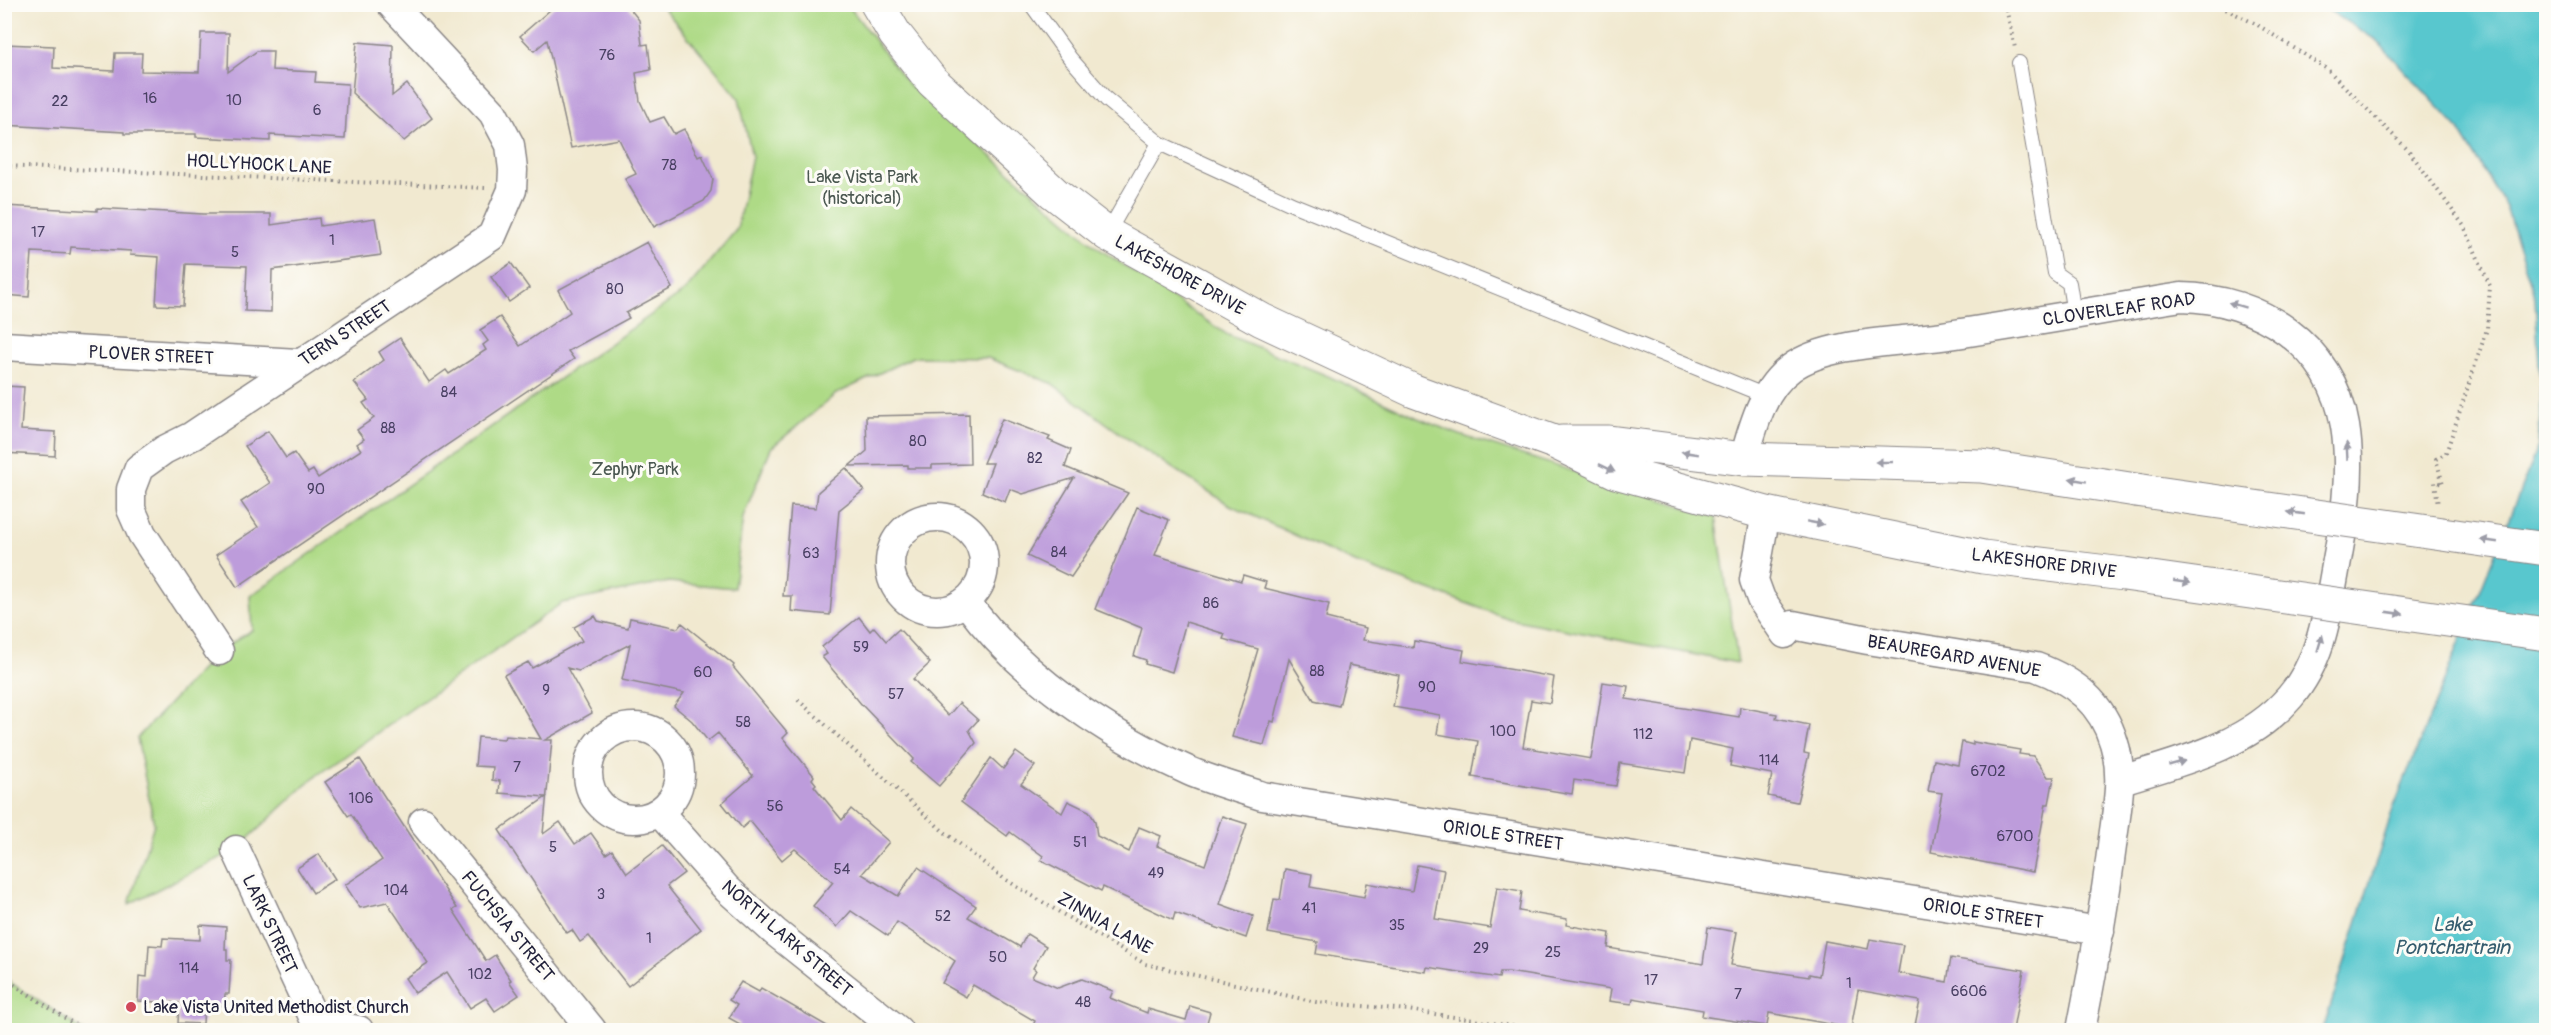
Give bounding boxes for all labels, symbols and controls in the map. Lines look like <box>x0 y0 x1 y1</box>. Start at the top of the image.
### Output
house number: 76 <box>599 46 615 65</box>
house number: 16 <box>143 89 157 108</box>
house number: 10 <box>226 91 242 110</box>
house number: 22 <box>52 92 68 111</box>
house number: 6 <box>313 101 321 120</box>
street label: HOLLYHOCK LANE <box>186 149 332 180</box>
house number: 78 <box>661 156 677 175</box>
park label: Lake Vista Park (historical) <box>806 166 918 210</box>
house number: 17 <box>31 223 45 242</box>
street label: LAKESHORE DRIVE <box>1110 230 1249 321</box>
house number: 1 <box>329 231 335 250</box>
house number: 5 <box>231 243 239 262</box>
house number: 80 <box>606 280 624 299</box>
street label: CLOVERLEAF ROAD <box>2041 287 2197 332</box>
street label: TERN STREET <box>295 295 396 372</box>
one-way arrow <box>2228 300 2246 309</box>
street label: PLOVER STREET <box>88 341 214 370</box>
house number: 84 <box>441 383 457 402</box>
house number: 88 <box>380 419 396 438</box>
house number: 80 <box>909 432 927 451</box>
one-way arrow <box>2343 441 2352 460</box>
one-way arrow <box>1680 448 1699 457</box>
house number: 82 <box>1027 449 1043 468</box>
one-way arrow <box>1875 457 1894 467</box>
park label: Zephyr Park <box>591 458 679 481</box>
one-way arrow <box>1598 463 1615 472</box>
one-way arrow <box>2069 476 2088 485</box>
house number: 90 <box>307 480 325 499</box>
one-way arrow <box>2286 509 2305 518</box>
one-way arrow <box>1806 519 1825 528</box>
one-way arrow <box>2479 536 2498 545</box>
house number: 84 <box>1051 543 1067 562</box>
street label: LAKESHORE DRIVE <box>1970 543 2118 584</box>
house number: 63 <box>802 544 820 563</box>
one-way arrow <box>2172 577 2191 587</box>
house number: 86 <box>1203 594 1219 613</box>
one-way arrow <box>2386 608 2405 617</box>
street label: BEAUREGARD AVENUE <box>1866 630 2042 683</box>
one-way arrow <box>2316 634 2325 652</box>
house number: 59 <box>853 638 869 657</box>
house number: 88 <box>1309 662 1325 681</box>
house number: 60 <box>694 663 712 682</box>
house number: 90 <box>1418 678 1436 697</box>
house number: 9 <box>542 681 550 700</box>
house number: 57 <box>888 685 904 704</box>
house number: 58 <box>735 713 751 732</box>
house number: 100 <box>1490 722 1516 741</box>
house number: 112 <box>1633 725 1653 744</box>
house number: 114 <box>1759 751 1780 770</box>
house number: 7 <box>513 758 521 777</box>
one-way arrow <box>2168 758 2186 767</box>
house number: 6702 <box>1970 762 2006 781</box>
house number: 106 <box>349 789 373 808</box>
house number: 56 <box>767 797 783 816</box>
street label: ORIOLE STREET <box>1441 815 1565 856</box>
house number: 6700 <box>1996 827 2034 846</box>
house number: 51 <box>1073 833 1087 852</box>
house number: 5 <box>549 838 557 857</box>
house number: 54 <box>834 860 851 879</box>
house number: 49 <box>1148 864 1164 883</box>
street label: FUCHSIA STREET <box>456 866 559 986</box>
street label: LARK STREET <box>237 871 303 977</box>
street label: NORTH LARK STREET <box>717 875 857 1001</box>
house number: 104 <box>384 881 409 900</box>
house number: 3 <box>597 885 605 904</box>
street label: ZINNIA LANE <box>1053 887 1156 960</box>
street label: ORIOLE STREET <box>1921 893 2045 934</box>
house number: 41 <box>1302 899 1316 918</box>
house number: 52 <box>935 907 951 926</box>
water label: Lake Pontchartrain <box>2394 912 2512 960</box>
house number: 35 <box>1389 916 1405 935</box>
house number: 1 <box>646 929 652 948</box>
house number: 29 <box>1473 939 1489 958</box>
house number: 25 <box>1545 943 1561 962</box>
house number: 50 <box>989 948 1007 967</box>
house number: 114 <box>179 959 200 978</box>
house number: 102 <box>468 965 492 984</box>
house number: 17 <box>1644 971 1658 990</box>
house number: 1 <box>1846 974 1852 993</box>
house number: 6606 <box>1951 982 1987 1001</box>
house number: 7 <box>1734 985 1742 1004</box>
house number: 48 <box>1075 993 1092 1012</box>
place label: Lake Vista United Methodist Church <box>143 996 409 1019</box>
marker: Lake Vista United Methodist Church <box>124 1000 138 1014</box>

